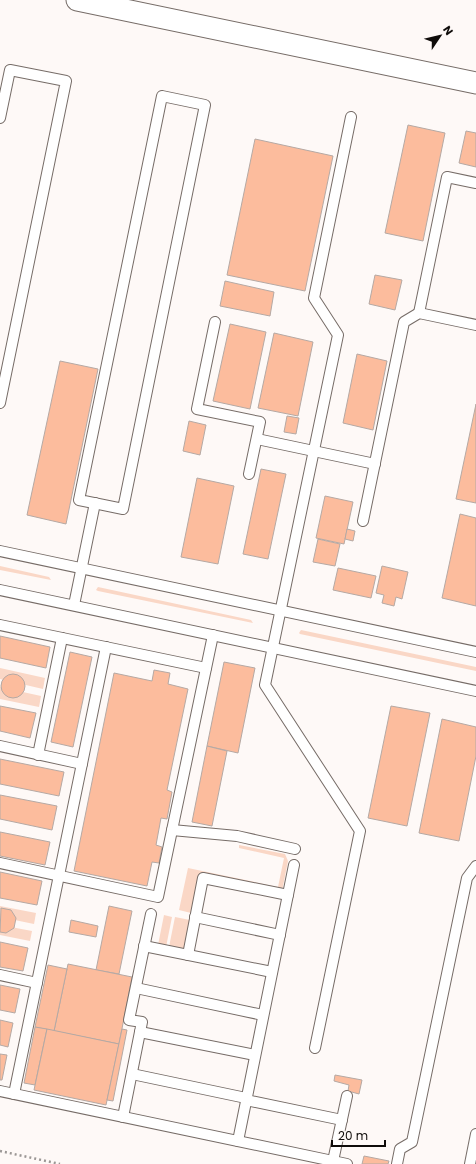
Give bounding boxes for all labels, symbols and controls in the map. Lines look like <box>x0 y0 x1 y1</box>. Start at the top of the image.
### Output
north arrow <box>420 16 460 56</box>
text: N <box>439 22 457 38</box>
scale bar <box>332 1122 385 1148</box>
text: 20 m <box>338 1127 368 1144</box>

